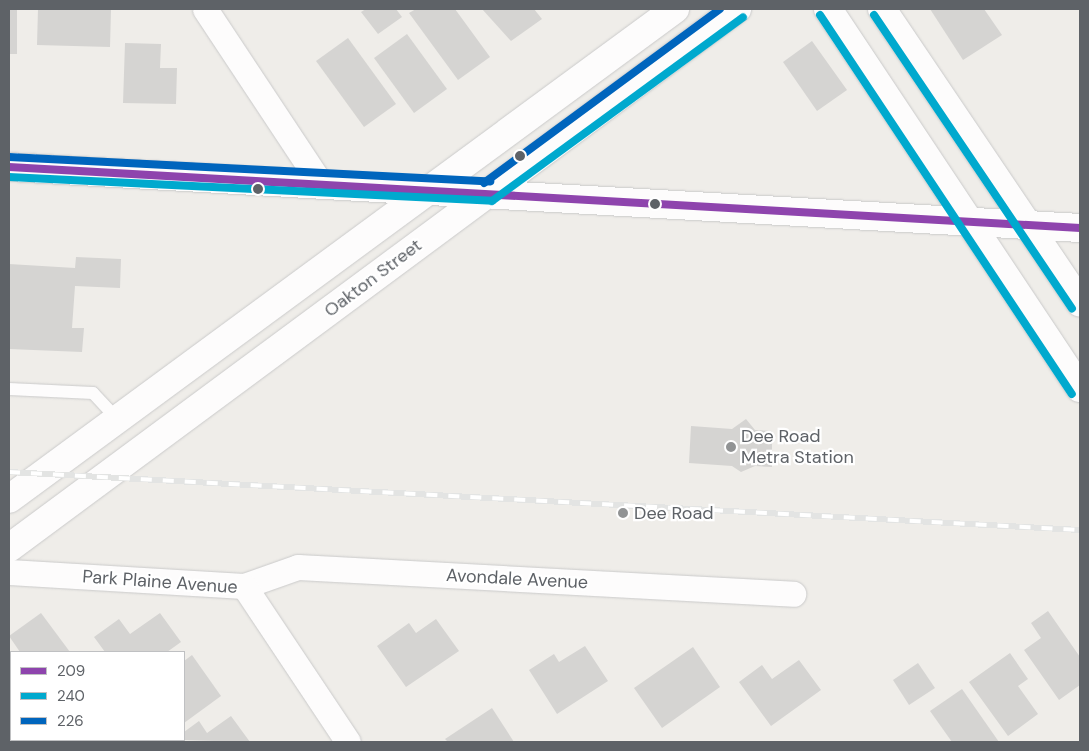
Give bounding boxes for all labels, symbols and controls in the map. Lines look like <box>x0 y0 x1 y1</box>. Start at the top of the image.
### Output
unlabelled marker <box>515 151 525 161</box>
unlabelled marker <box>253 184 263 194</box>
unlabelled marker <box>650 199 660 209</box>
street label: Oakton Street <box>320 234 426 322</box>
place label: Dee Road Metra Station <box>741 426 854 468</box>
marker: Dee Road Metra Station <box>725 441 737 453</box>
place label: Dee Road <box>634 502 714 524</box>
marker: Dee Road <box>616 506 630 520</box>
street label: Avondale Avenue <box>445 564 589 594</box>
street label: Park Plaine Avenue <box>82 566 238 598</box>
legend <box>10 651 185 741</box>
text: 209 <box>57 661 85 681</box>
text: 240 <box>57 686 85 706</box>
text: 226 <box>57 711 84 731</box>

